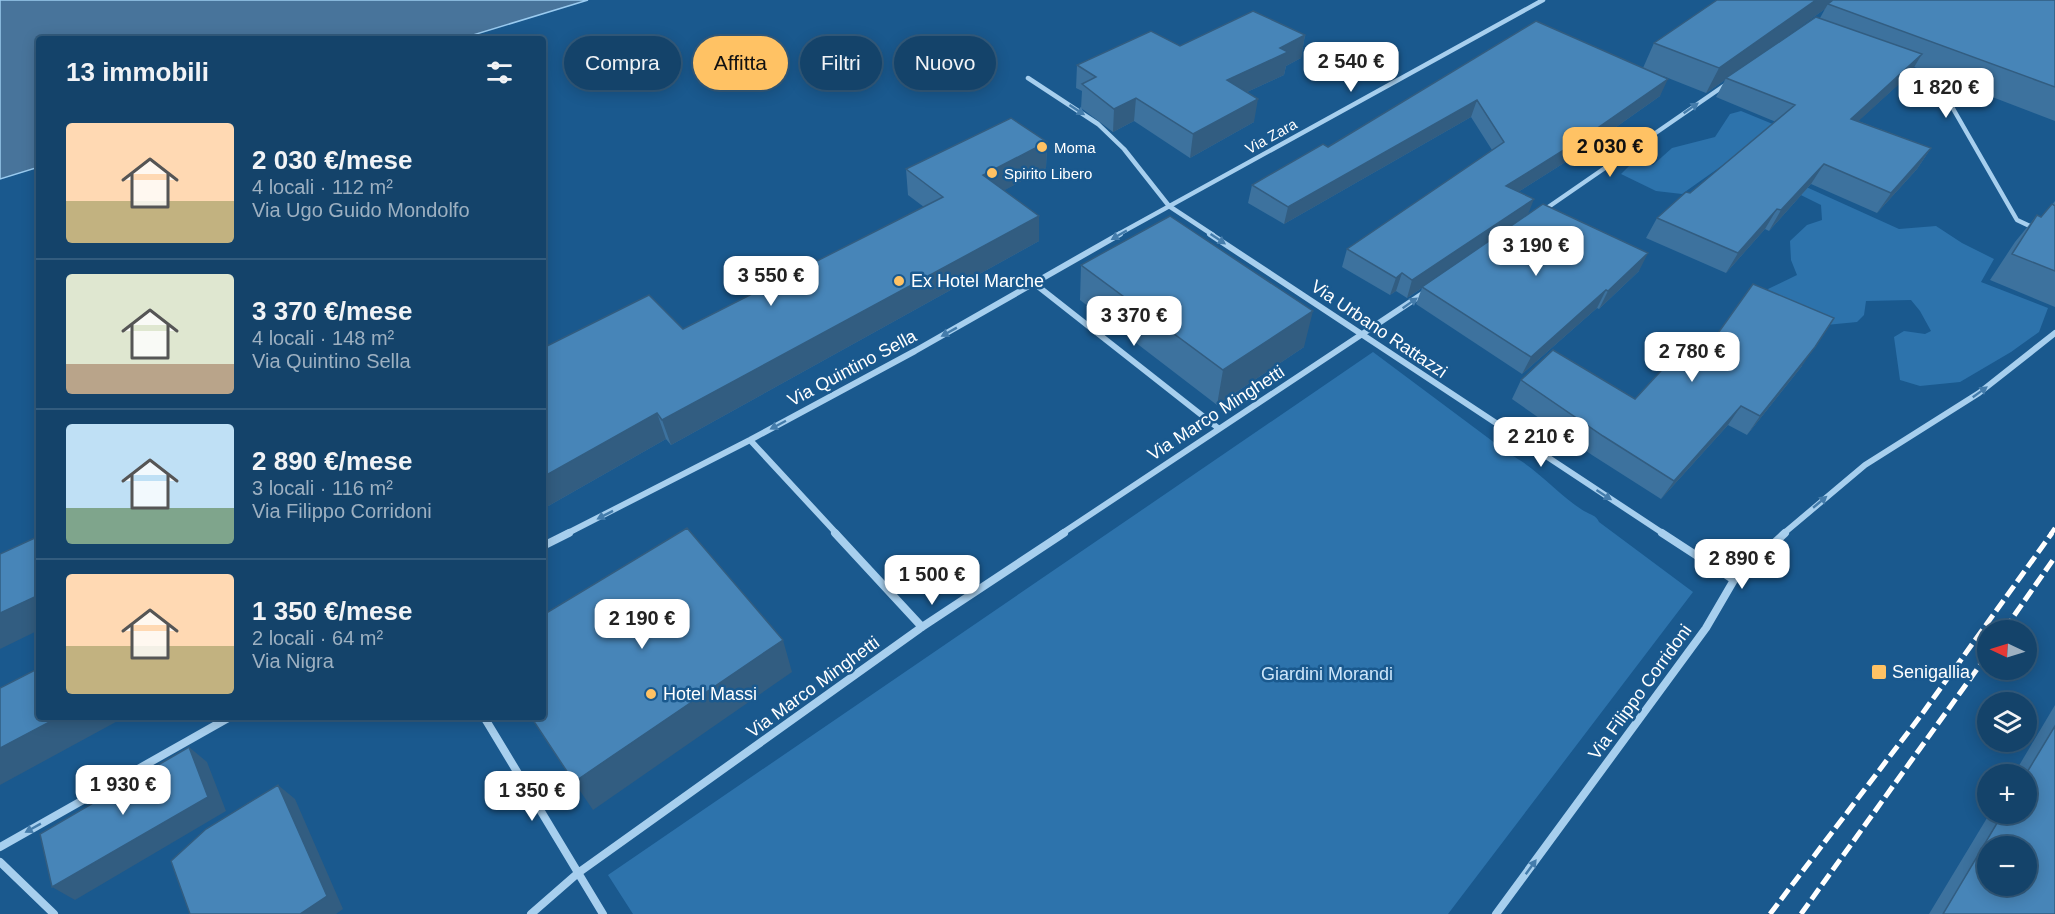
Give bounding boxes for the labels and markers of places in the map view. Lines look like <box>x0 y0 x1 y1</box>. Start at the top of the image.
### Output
pin: 2 540 € <box>1296 42 1406 93</box>
pin: 1 820 € <box>1891 68 2001 119</box>
pin: 2 030 € <box>1555 127 1665 178</box>
place label: Moma <box>1054 139 1096 156</box>
marker: Moma <box>1035 140 1049 154</box>
place label: Spirito Libero <box>1004 165 1092 182</box>
marker: Spirito Libero <box>985 166 999 180</box>
pin: 3 190 € <box>1481 226 1591 277</box>
pin: 3 550 € <box>716 256 826 307</box>
place label: Ex Hotel Marche <box>911 271 1044 291</box>
marker: Ex Hotel Marche <box>892 274 906 288</box>
pin: 3 370 € <box>1079 296 1189 347</box>
pin: 2 780 € <box>1637 332 1747 383</box>
pin: 2 210 € <box>1486 417 1596 468</box>
pin: 2 890 € <box>1687 539 1797 590</box>
pin: 1 500 € <box>877 555 987 606</box>
pin: 2 190 € <box>587 599 697 650</box>
place label: Senigallia <box>1892 662 1971 682</box>
marker: Senigallia <box>1870 663 1888 681</box>
place label: Hotel Massi <box>663 684 757 704</box>
marker: Hotel Massi <box>644 687 658 701</box>
pin: 1 930 € <box>68 765 178 816</box>
pin: 1 350 € <box>477 771 587 822</box>

